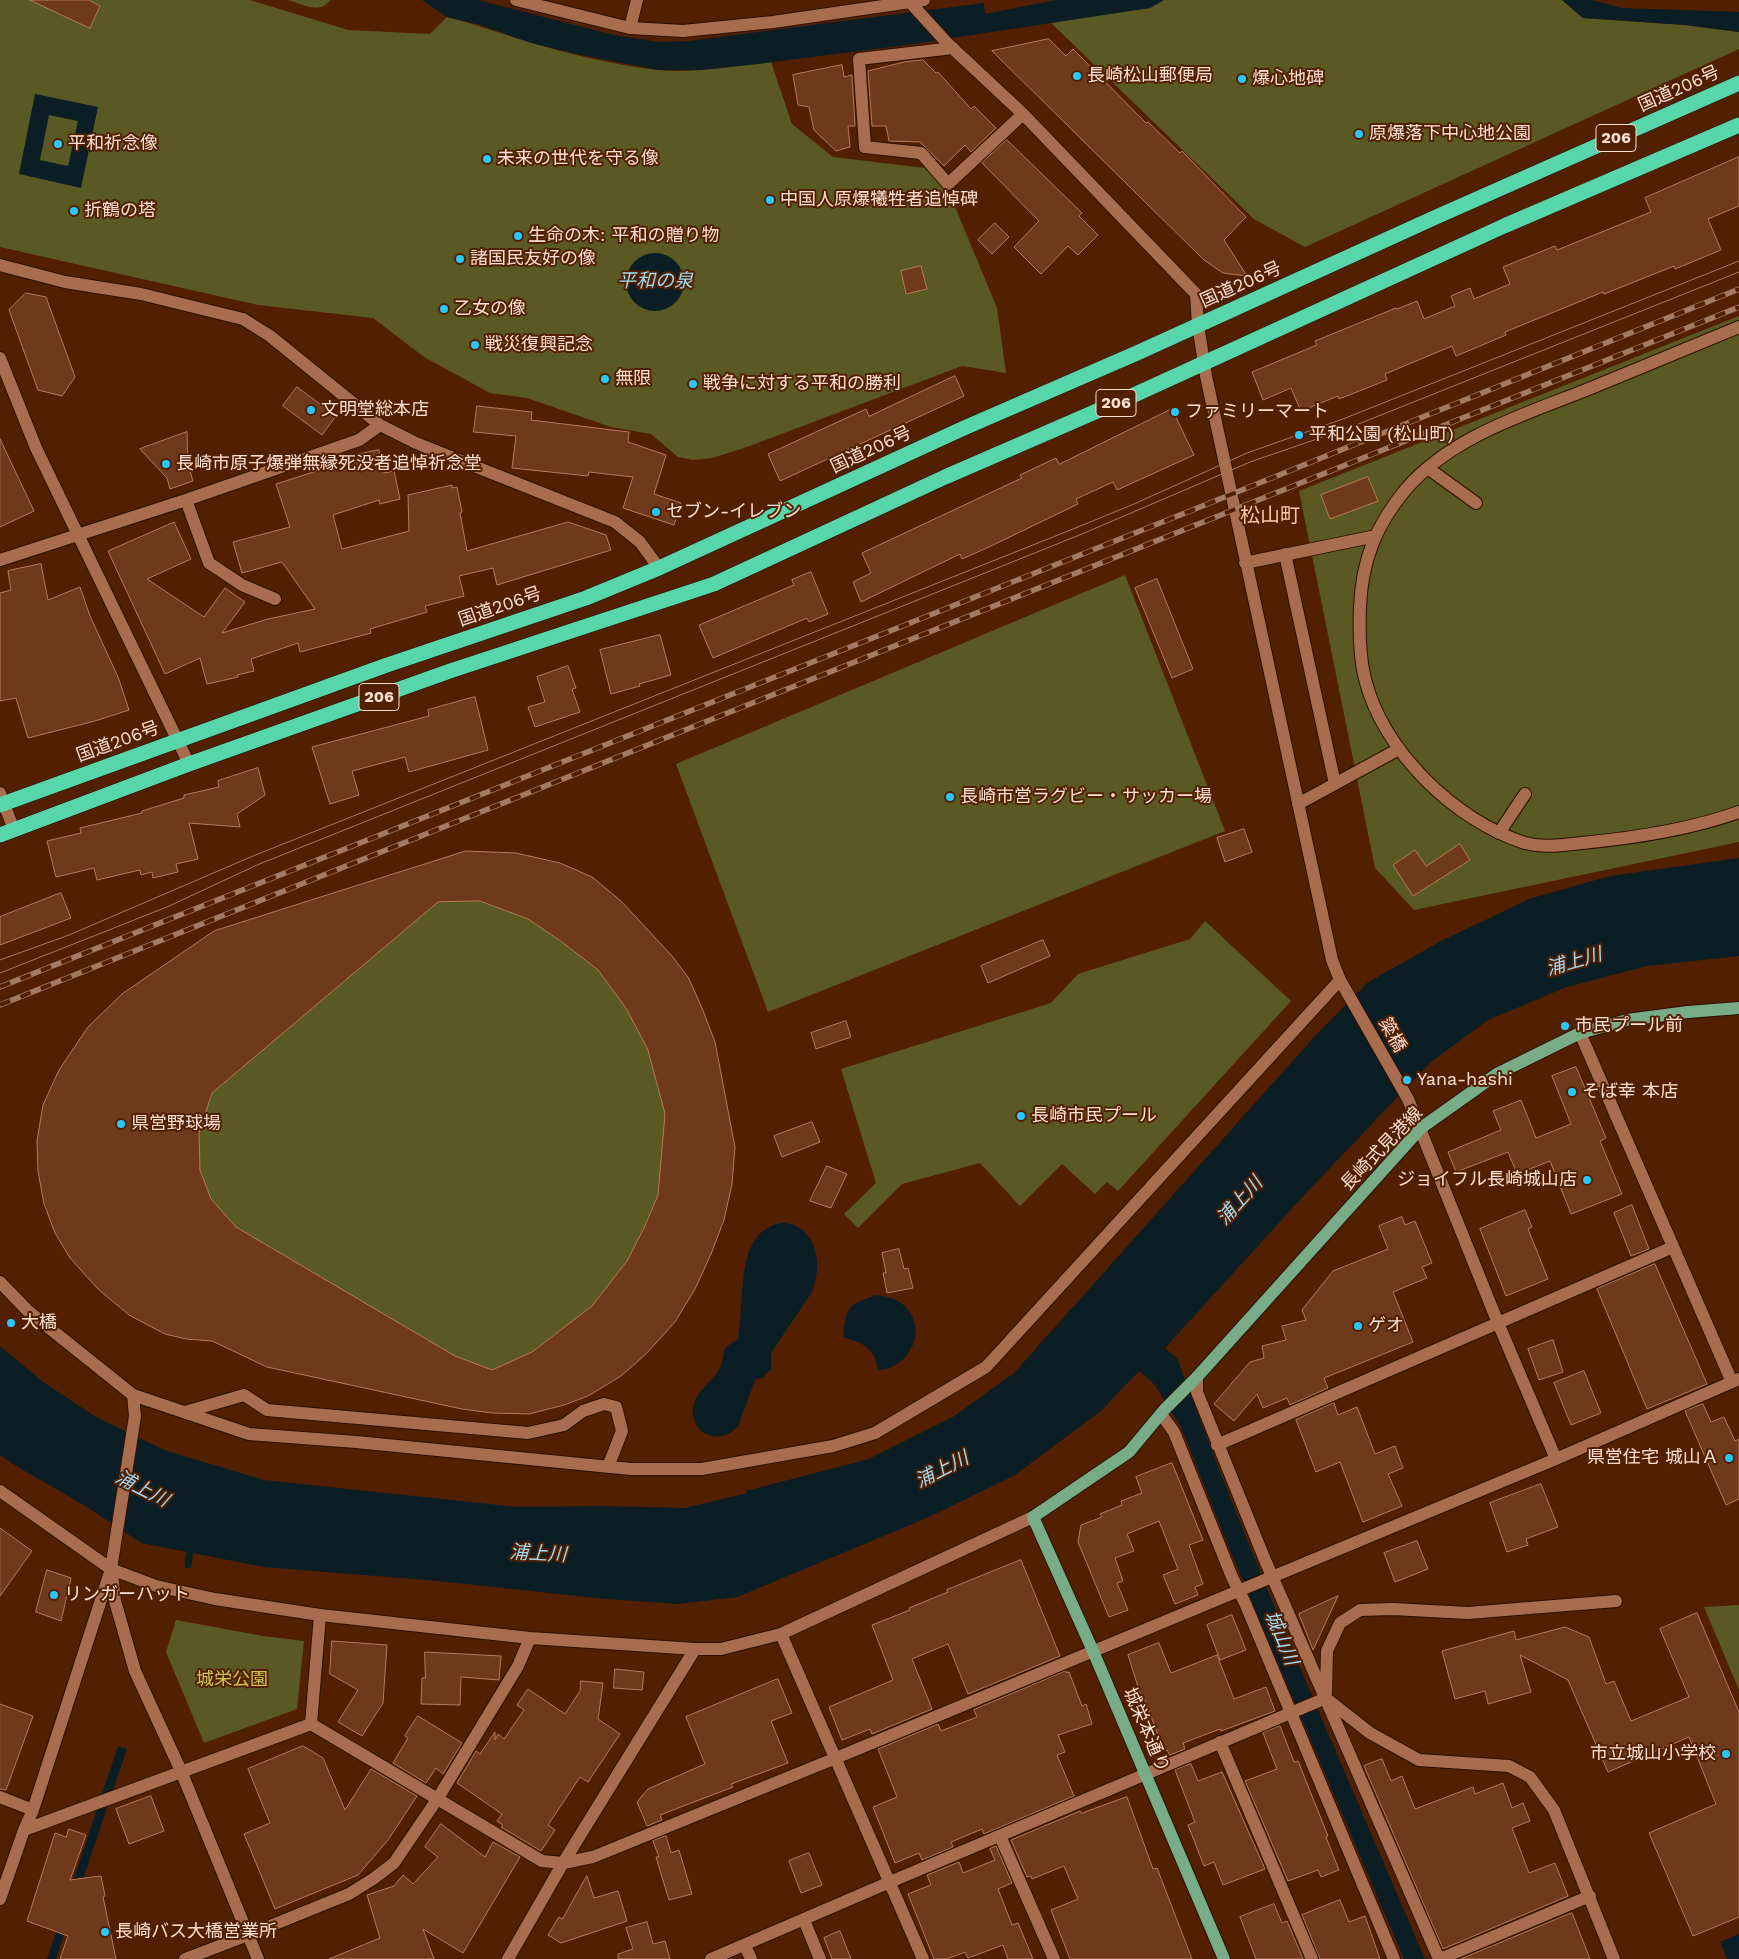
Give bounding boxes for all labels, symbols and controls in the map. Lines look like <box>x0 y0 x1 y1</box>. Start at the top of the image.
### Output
street label: 国道206号 <box>1635 62 1723 116</box>
place label: 長崎松山郵便局 <box>1087 65 1213 87</box>
place label: 爆心地碑 <box>1252 68 1324 90</box>
marker: 長崎松山郵便局 <box>1071 70 1083 82</box>
marker: 爆心地碑 <box>1236 73 1248 85</box>
place label: 原爆落下中心地公園 <box>1369 123 1531 145</box>
road number: 206 <box>1596 125 1636 152</box>
marker: 原爆落下中心地公園 <box>1353 128 1365 140</box>
place label: 平和祈念像 <box>68 133 158 155</box>
marker: 平和祈念像 <box>52 138 64 150</box>
place label: 未来の世代を守る像 <box>497 148 659 170</box>
marker: 未来の世代を守る像 <box>481 153 493 165</box>
place label: 中国人原爆犧牲者追悼碑 <box>780 189 978 211</box>
marker: 中国人原爆犧牲者追悼碑 <box>764 194 776 206</box>
place label: 折鶴の塔 <box>84 200 156 222</box>
marker: 折鶴の塔 <box>68 205 80 217</box>
place label: 生命の木: 平和の贈り物 <box>528 225 719 247</box>
marker: 生命の木: 平和の贈り物 <box>512 230 524 242</box>
place label: 諸国民友好の像 <box>470 248 596 270</box>
marker: 諸国民友好の像 <box>454 253 466 265</box>
street label: 国道206号 <box>1197 258 1285 312</box>
water label: 平和の泉 <box>617 270 693 292</box>
place label: 乙女の像 <box>454 298 526 320</box>
marker: 乙女の像 <box>438 303 450 315</box>
place label: 戦災復興記念 <box>485 334 593 356</box>
marker: 戦災復興記念 <box>469 339 481 351</box>
place label: 無限 <box>615 368 651 390</box>
marker: 無限 <box>599 373 611 385</box>
place label: 戦争に対する平和の勝利 <box>703 373 901 395</box>
marker: 戦争に対する平和の勝利 <box>687 378 699 390</box>
road number: 206 <box>1096 389 1136 416</box>
place label: 文明堂総本店 <box>321 399 429 421</box>
place label: ファミリーマート <box>1185 401 1329 423</box>
marker: 文明堂総本店 <box>305 404 317 416</box>
marker: ファミリーマート <box>1169 406 1181 418</box>
street label: 国道206号 <box>827 422 915 478</box>
place label: 平和公園 (松山町) <box>1309 424 1454 446</box>
marker: 平和公園 (松山町) <box>1293 429 1305 441</box>
place label: 長崎市原子爆弾無縁死没者追悼祈念堂 <box>176 453 482 475</box>
marker: 長崎市原子爆弾無縁死没者追悼祈念堂 <box>160 458 172 470</box>
place label: セブン-イレブン <box>666 501 801 523</box>
district label: 松山町 <box>1240 504 1300 528</box>
marker: セブン-イレブン <box>650 506 662 518</box>
street label: 国道206号 <box>456 583 544 631</box>
road number: 206 <box>359 684 399 710</box>
street label: 国道206号 <box>74 717 162 767</box>
place label: 長崎市営ラグビー・サッカー場 <box>960 786 1212 808</box>
marker: 長崎市営ラグビー・サッカー場 <box>944 791 956 803</box>
water label: 浦上川 <box>1543 943 1605 981</box>
street label: 簗橋 <box>1374 1014 1410 1056</box>
place label: 市民プール前 <box>1575 1015 1683 1037</box>
marker: 市民プール前 <box>1559 1020 1571 1032</box>
place label: Yana-hashi <box>1417 1069 1513 1091</box>
marker: Yana-hashi <box>1401 1074 1413 1086</box>
place label: そば幸 本店 <box>1582 1081 1678 1103</box>
marker: そば幸 本店 <box>1566 1086 1578 1098</box>
street label: 長崎式見港線 <box>1337 1103 1427 1195</box>
place label: 長崎市民プール <box>1031 1105 1157 1127</box>
marker: 長崎市民プール <box>1015 1110 1027 1122</box>
place label: 県営野球場 <box>131 1113 221 1135</box>
marker: 県営野球場 <box>115 1118 127 1130</box>
place label: ジョイフル長崎城山店 <box>1397 1169 1577 1191</box>
water label: 浦上川 <box>1212 1172 1268 1230</box>
marker: ジョイフル長崎城山店 <box>1581 1174 1593 1186</box>
place label: 大橋 <box>21 1312 57 1334</box>
place label: ゲオ <box>1368 1315 1404 1337</box>
marker: 大橋 <box>5 1317 17 1329</box>
marker: ゲオ <box>1352 1320 1364 1332</box>
water label: 浦上川 <box>911 1447 973 1493</box>
place label: 県営住宅 城山Ａ <box>1587 1447 1719 1469</box>
marker: 県営住宅 城山Ａ <box>1723 1452 1735 1464</box>
water label: 浦上川 <box>111 1466 173 1512</box>
water label: 浦上川 <box>509 1541 567 1567</box>
place label: リンガーハット <box>64 1584 190 1606</box>
marker: リンガーハット <box>48 1589 60 1601</box>
water label: 城山川 <box>1259 1607 1303 1669</box>
park label: 城栄公園 <box>196 1669 268 1691</box>
street label: 城栄本通り <box>1118 1684 1174 1776</box>
place label: 市立城山小学校 <box>1590 1743 1716 1765</box>
marker: 市立城山小学校 <box>1720 1748 1732 1760</box>
place label: 長崎バス大橋営業所 <box>115 1921 277 1943</box>
marker: 長崎バス大橋営業所 <box>99 1926 111 1938</box>

